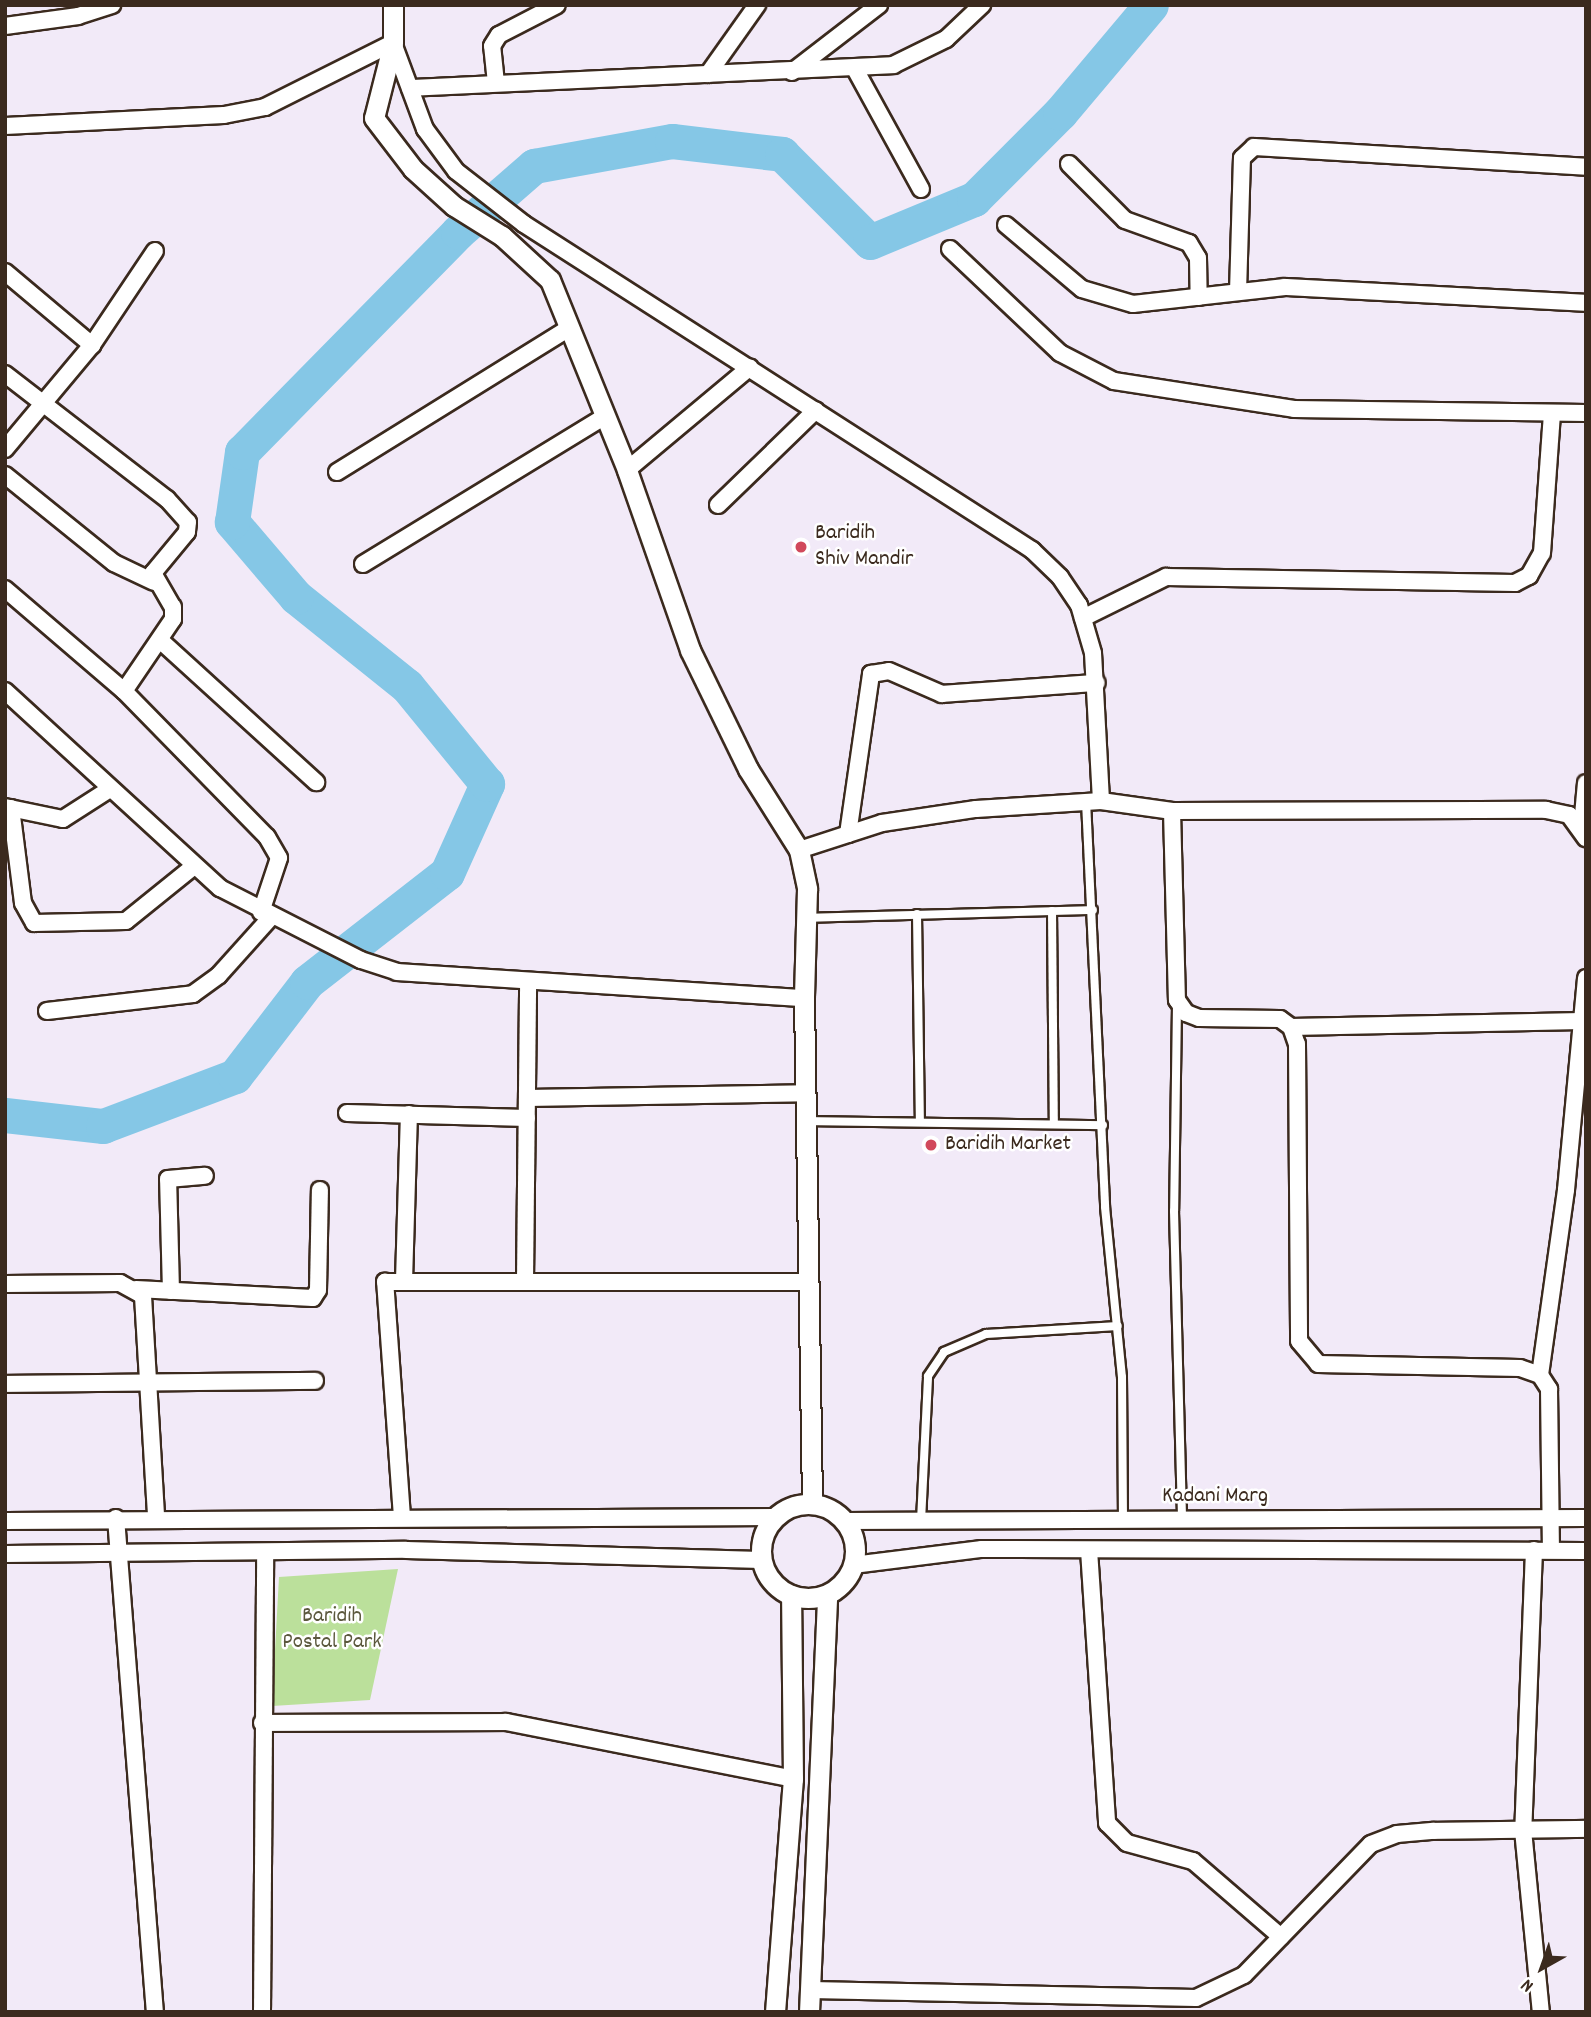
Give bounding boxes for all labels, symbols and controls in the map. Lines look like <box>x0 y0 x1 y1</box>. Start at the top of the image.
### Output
place label: Baridih Shiv Mandir <box>815 520 913 574</box>
marker: Baridih Shiv Mandir <box>793 539 809 555</box>
place label: Baridih Market <box>945 1131 1071 1159</box>
marker: Baridih Market <box>923 1137 939 1153</box>
street label: Kadani Marg <box>1162 1483 1268 1511</box>
park label: Baridih Postal Park <box>282 1603 382 1657</box>
north arrow <box>1507 1933 1577 2003</box>
text: N <box>1516 1971 1540 1998</box>

